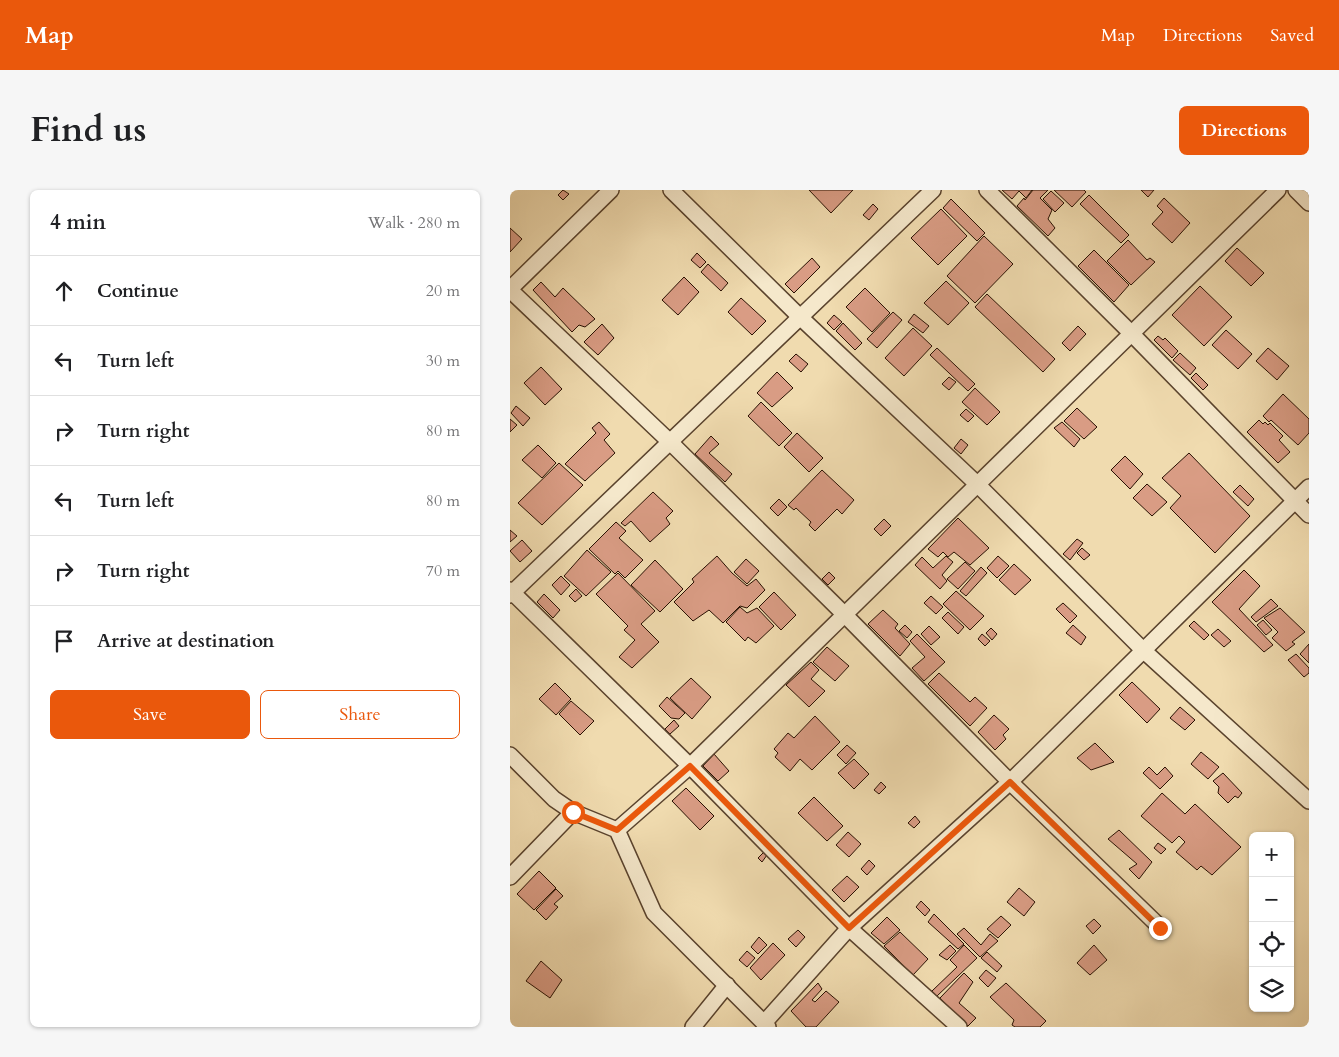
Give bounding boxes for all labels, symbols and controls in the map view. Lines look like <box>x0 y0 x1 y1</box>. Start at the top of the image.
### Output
text: Map <box>25 19 74 52</box>
text: Map <box>1101 23 1135 48</box>
text: Directions <box>1163 23 1242 48</box>
text: Saved <box>1270 23 1314 48</box>
text: Find us <box>30 106 146 154</box>
button: Directions <box>1179 106 1309 155</box>
text: 4 min <box>50 208 106 237</box>
text: Walk · 280 m <box>368 212 460 234</box>
icon: ahead <box>50 277 78 305</box>
text: Continue <box>97 278 179 304</box>
text: 20 m <box>426 280 460 302</box>
icon: left <box>50 347 78 375</box>
text: Turn left <box>97 348 174 374</box>
text: 30 m <box>426 350 460 372</box>
icon: right <box>50 417 78 445</box>
text: Turn right <box>97 418 189 444</box>
text: 80 m <box>426 420 460 442</box>
icon: left <box>50 487 78 515</box>
text: Turn left <box>97 488 174 514</box>
text: 80 m <box>426 490 460 512</box>
icon: right <box>50 557 78 585</box>
text: Turn right <box>97 558 189 584</box>
text: 70 m <box>426 560 460 582</box>
icon: arrive <box>50 627 78 655</box>
text: Arrive at destination <box>97 628 274 654</box>
button: Save <box>50 690 250 739</box>
button: Share <box>260 690 460 739</box>
route start <box>562 801 585 824</box>
map controls <box>1249 832 1294 1012</box>
button: + <box>1249 832 1294 877</box>
button: − <box>1249 877 1294 922</box>
route end <box>1149 917 1172 940</box>
button: locate <box>1249 922 1294 967</box>
button: layers <box>1249 967 1294 1012</box>

